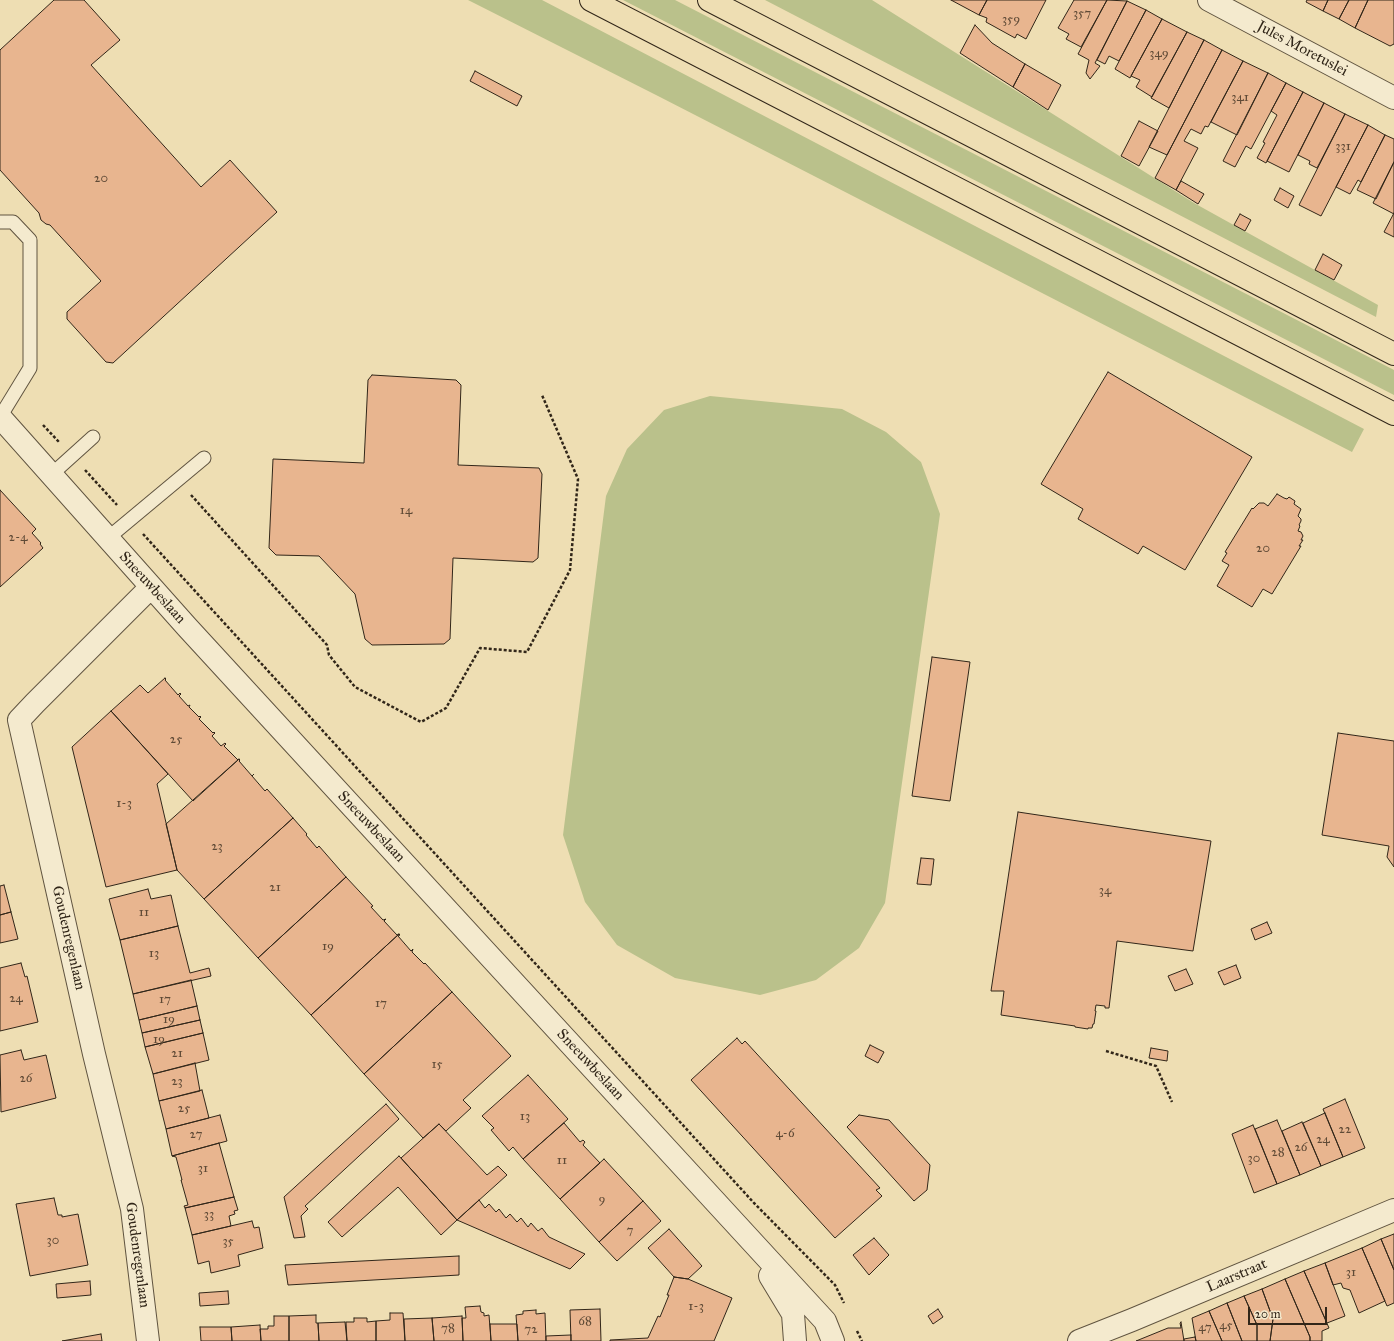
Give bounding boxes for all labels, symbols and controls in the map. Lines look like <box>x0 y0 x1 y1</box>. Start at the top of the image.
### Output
house number: 357 <box>1073 6 1091 22</box>
house number: 359 <box>1002 12 1020 28</box>
street label: Jules Moretuslei <box>1253 17 1351 81</box>
house number: 349 <box>1149 46 1169 62</box>
house number: 341 <box>1231 90 1249 106</box>
house number: 331 <box>1335 139 1351 155</box>
house number: 20 <box>94 171 108 187</box>
house number: 14 <box>400 503 412 519</box>
house number: 2-4 <box>9 530 27 546</box>
house number: 20 <box>1256 541 1270 557</box>
street label: Sneeuwbeslaan <box>115 548 189 628</box>
house number: 25 <box>170 732 182 748</box>
street label: Sneeuwbeslaan <box>333 788 409 866</box>
house number: 1-3 <box>116 796 132 812</box>
house number: 23 <box>211 839 223 855</box>
house number: 21 <box>269 880 281 896</box>
house number: 34 <box>1099 883 1111 899</box>
street label: Goudenregenlaan <box>47 884 89 992</box>
house number: 11 <box>139 905 149 921</box>
house number: 19 <box>322 939 334 955</box>
house number: 13 <box>149 946 159 962</box>
house number: 24 <box>9 991 23 1007</box>
house number: 17 <box>159 992 171 1008</box>
house number: 17 <box>375 996 387 1012</box>
house number: 19 <box>163 1012 175 1028</box>
street label: Sneeuwbeslaan <box>552 1026 628 1104</box>
house number: 19 <box>153 1032 165 1048</box>
house number: 21 <box>171 1046 183 1062</box>
house number: 15 <box>431 1057 443 1073</box>
house number: 26 <box>19 1071 33 1087</box>
house number: 23 <box>171 1074 183 1090</box>
house number: 25 <box>178 1101 190 1117</box>
house number: 13 <box>520 1109 530 1125</box>
house number: 22 <box>1339 1122 1351 1138</box>
house number: 4-6 <box>775 1126 795 1142</box>
house number: 27 <box>190 1127 202 1143</box>
house number: 24 <box>1316 1132 1330 1148</box>
house number: 26 <box>1294 1140 1308 1156</box>
house number: 28 <box>1271 1145 1285 1161</box>
house number: 30 <box>1248 1151 1260 1167</box>
house number: 11 <box>557 1153 567 1169</box>
house number: 31 <box>198 1161 208 1177</box>
house number: 9 <box>599 1192 605 1208</box>
street label: Goudenregenlaan <box>121 1201 153 1309</box>
house number: 33 <box>204 1207 214 1223</box>
house number: 7 <box>627 1223 633 1239</box>
house number: 30 <box>47 1233 59 1249</box>
house number: 35 <box>222 1234 234 1250</box>
street label: Laarstraat <box>1204 1255 1270 1297</box>
house number: 31 <box>1346 1265 1356 1281</box>
house number: 1-3 <box>688 1299 704 1315</box>
scale bar <box>1250 1299 1329 1325</box>
text: 20 m <box>1255 1307 1281 1321</box>
house number: 68 <box>578 1314 592 1330</box>
house number: 45 <box>1219 1318 1233 1334</box>
house number: 47 <box>1198 1320 1212 1336</box>
house number: 78 <box>441 1321 455 1337</box>
house number: 72 <box>524 1322 538 1338</box>

